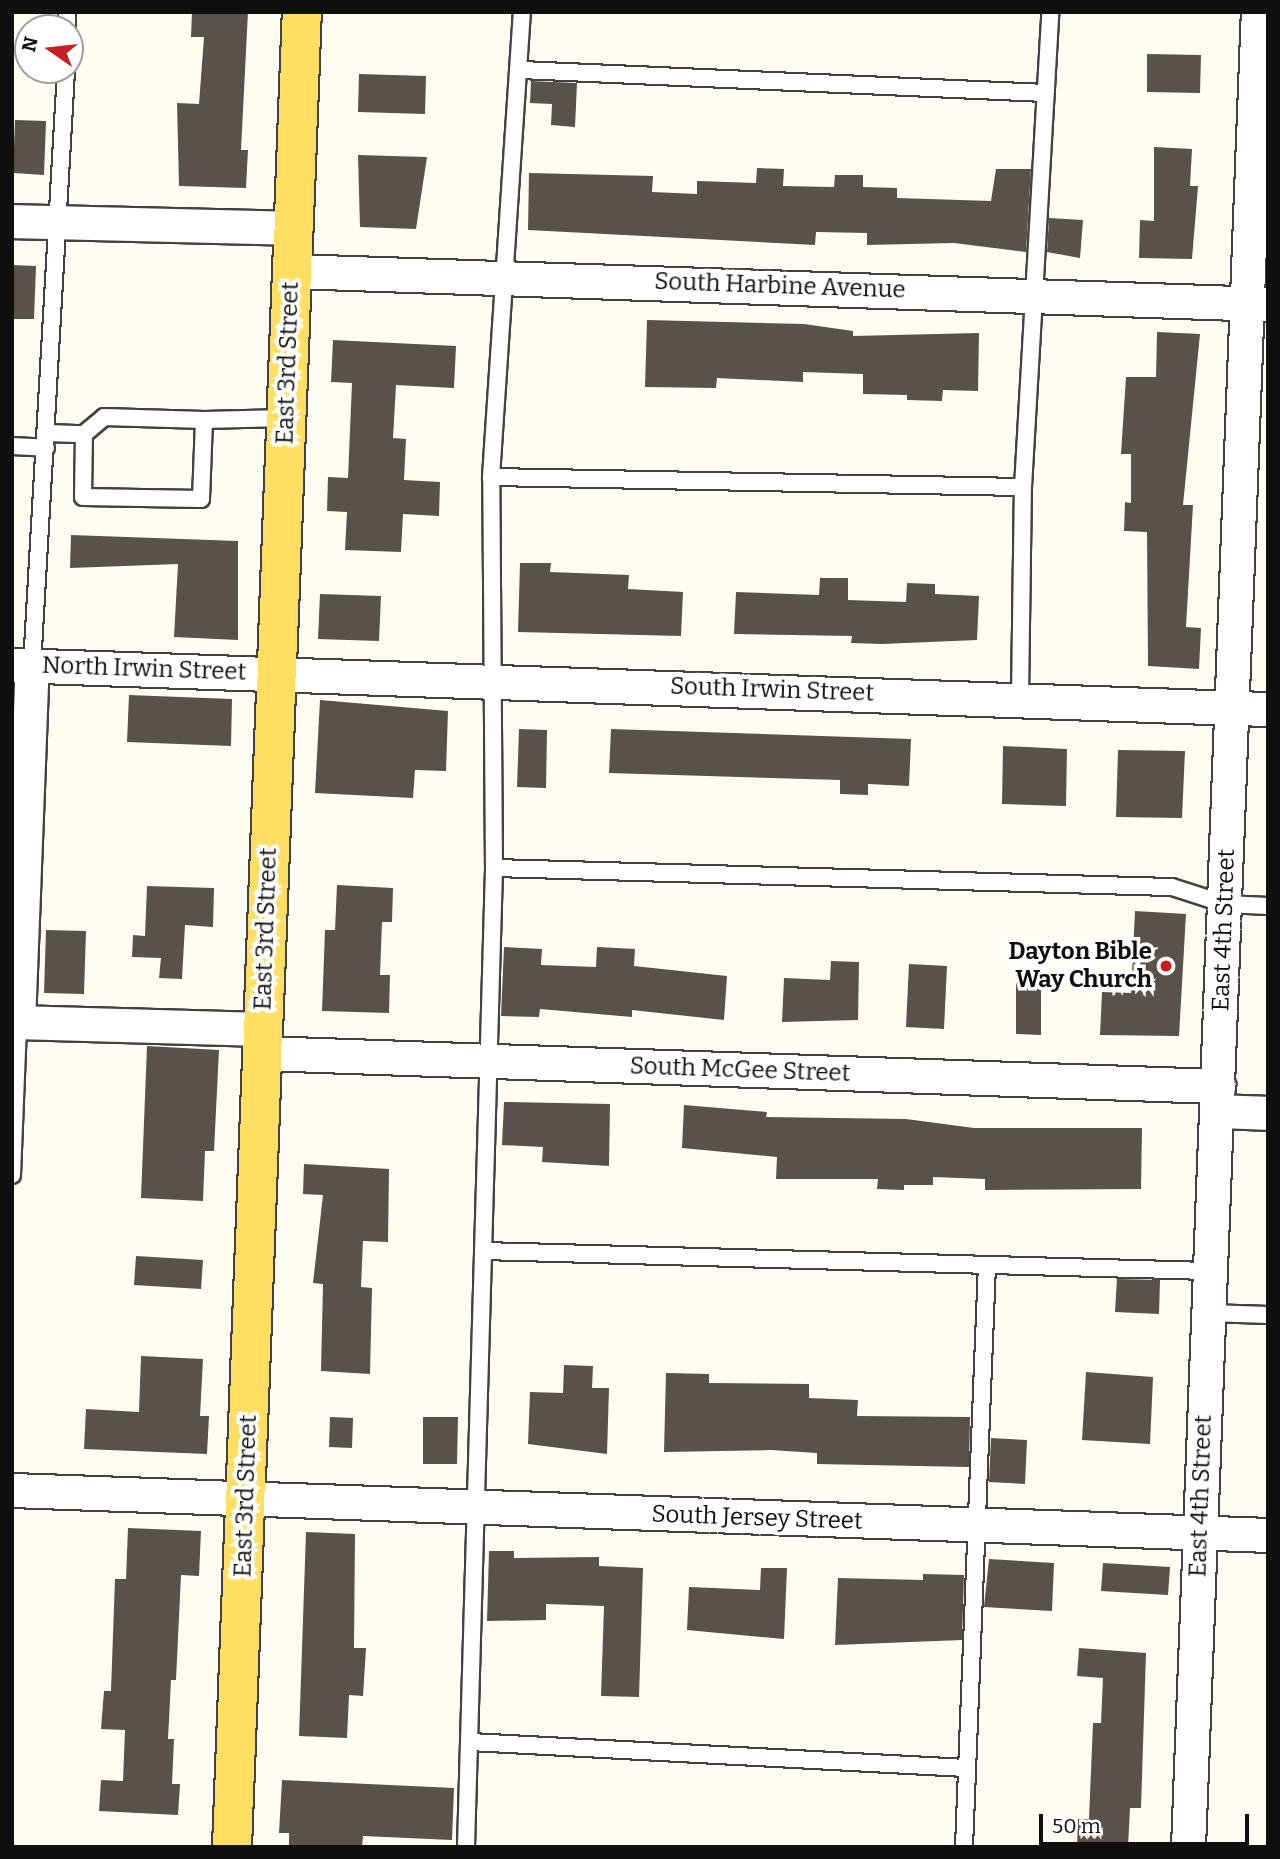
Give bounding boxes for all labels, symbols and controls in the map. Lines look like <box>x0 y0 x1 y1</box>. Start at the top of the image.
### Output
north arrow <box>14 14 84 84</box>
text: N <box>17 34 43 54</box>
street label: South Harbine Avenue <box>654 267 906 305</box>
street label: East 3rd Street <box>271 281 305 445</box>
street label: North Irwin Street <box>41 651 247 687</box>
street label: South Irwin Street <box>670 672 874 708</box>
street label: East 3rd Street <box>249 847 283 1011</box>
street label: East 4th Street <box>1207 848 1241 1012</box>
place label: Dayton Bible Way Church <box>1009 938 1152 994</box>
marker: Dayton Bible Way Church <box>1158 958 1174 974</box>
street label: South McGee Street <box>629 1052 851 1088</box>
street label: East 3rd Street <box>229 1414 263 1578</box>
street label: East 4th Street <box>1184 1414 1218 1578</box>
street label: South Jersey Street <box>651 1500 863 1536</box>
scale bar <box>1042 1800 1252 1844</box>
text: 50 m <box>1052 1813 1101 1839</box>

